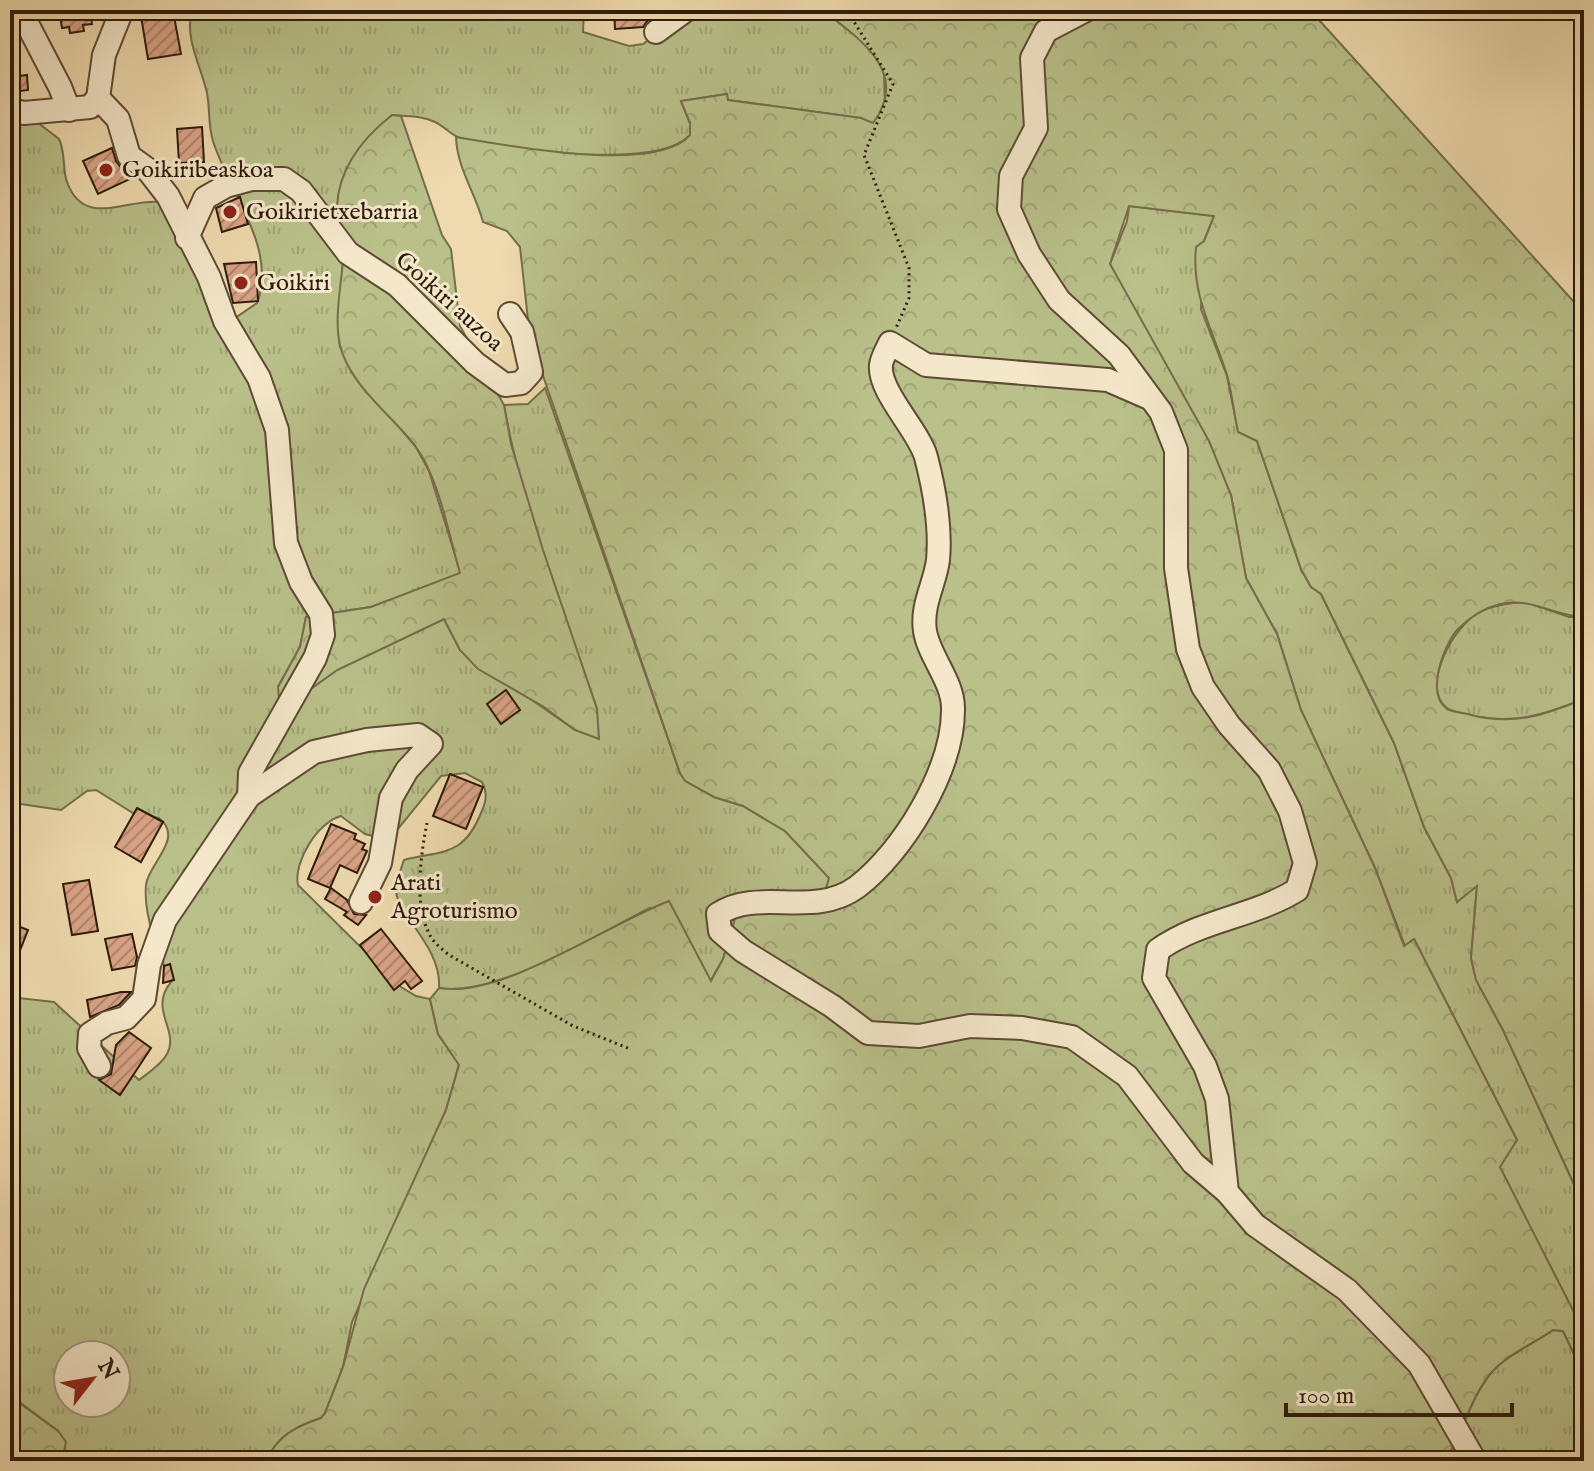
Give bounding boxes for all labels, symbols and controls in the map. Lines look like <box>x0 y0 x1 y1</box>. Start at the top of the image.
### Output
place label: Goikiribeaskoa <box>122 155 274 186</box>
marker: Goikiribeaskoa <box>97 161 115 179</box>
place label: Goikirietxebarria <box>246 197 419 228</box>
marker: Goikirietxebarria <box>221 203 239 221</box>
street label: Goikiri auzoa <box>388 245 510 359</box>
place label: Goikiri <box>257 268 330 299</box>
marker: Goikiri <box>232 274 250 292</box>
place label: Arati Agroturismo <box>390 868 518 927</box>
marker: Arati Agroturismo <box>366 888 384 906</box>
north arrow <box>52 1339 132 1419</box>
text: N <box>90 1353 124 1385</box>
scale bar <box>1286 1367 1512 1417</box>
text: 100 m <box>1298 1381 1354 1412</box>

